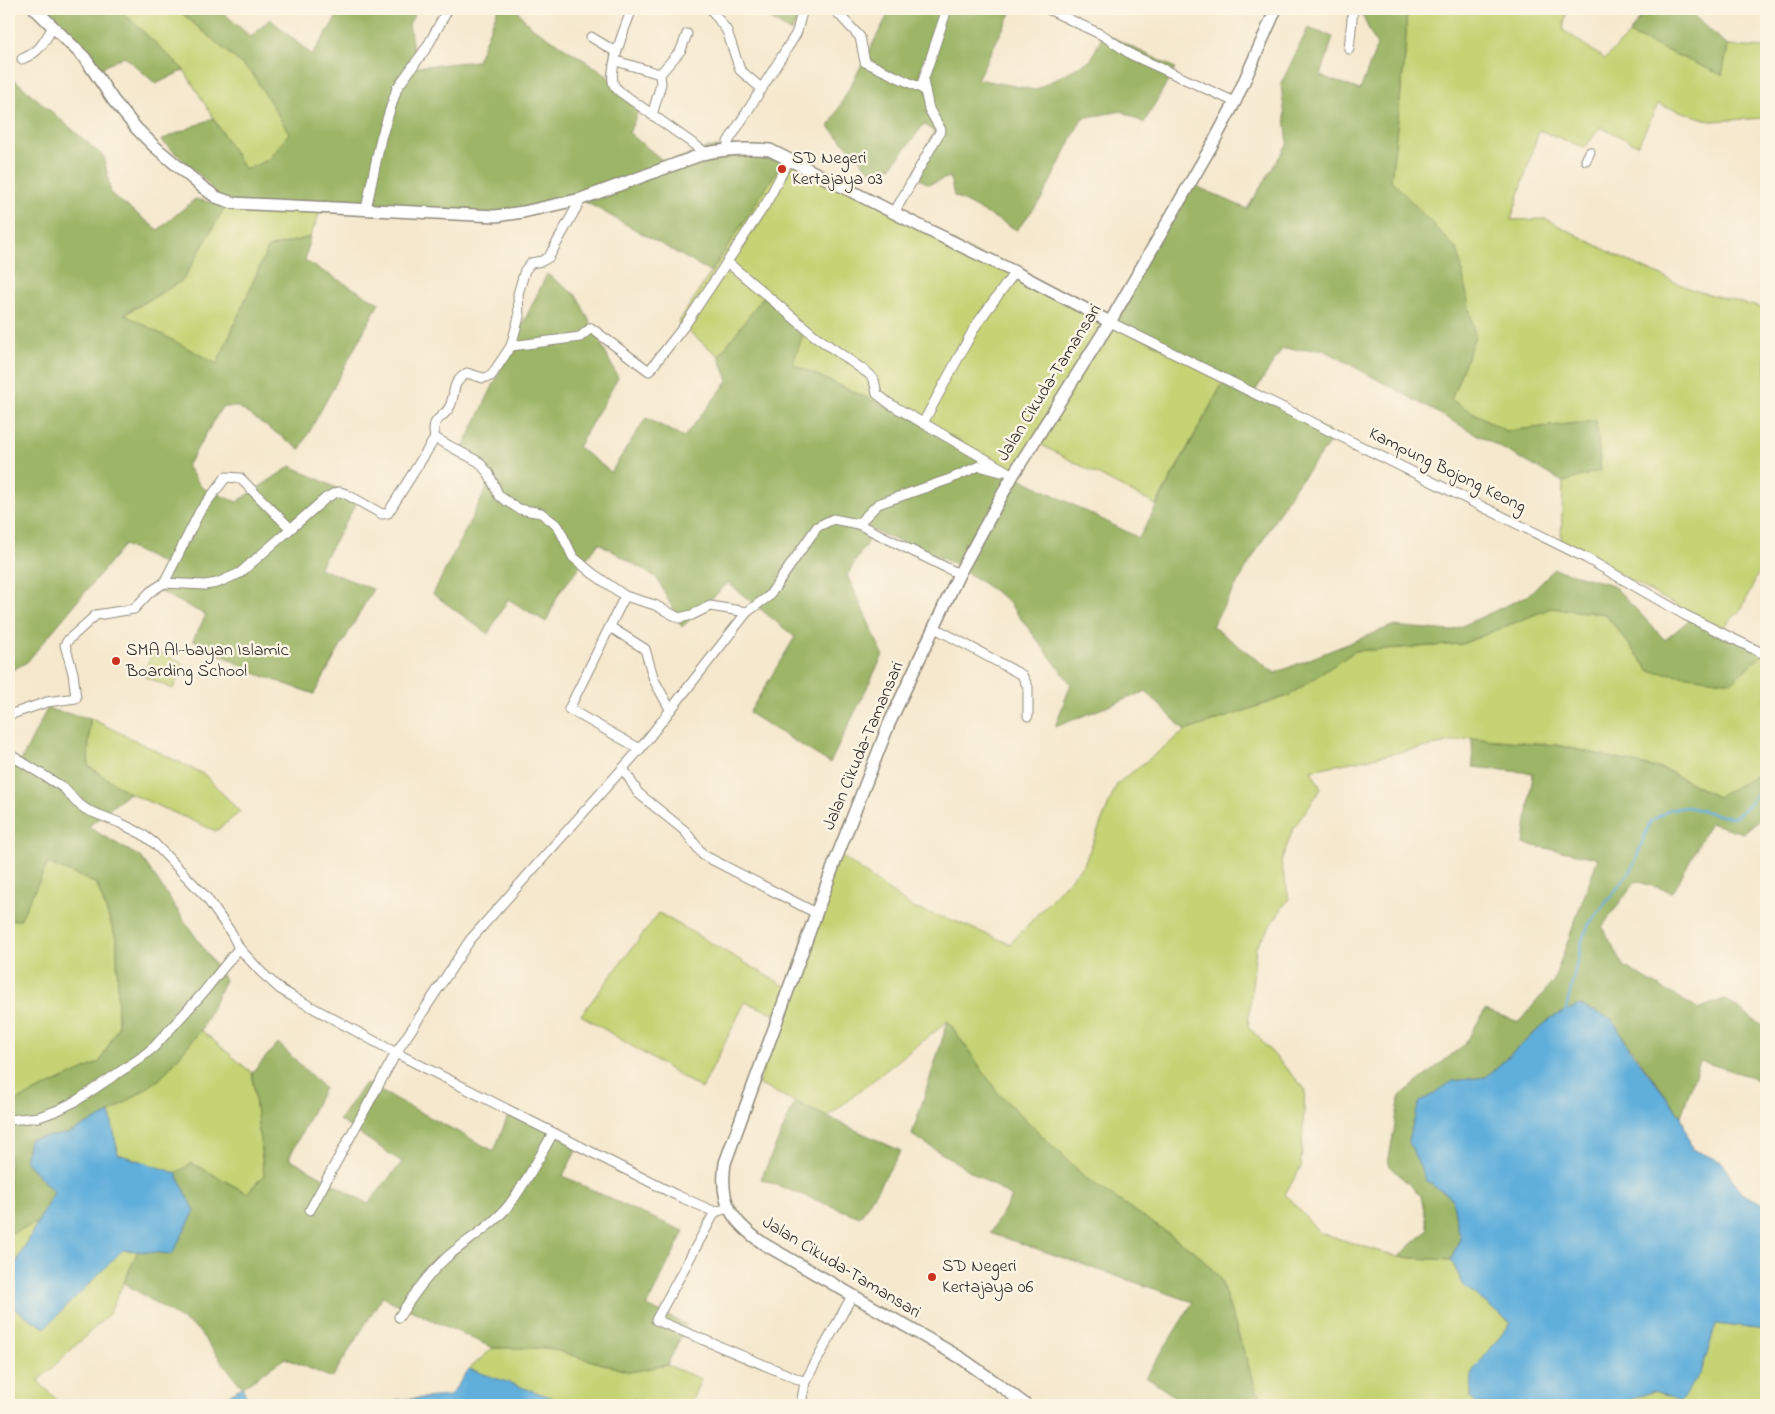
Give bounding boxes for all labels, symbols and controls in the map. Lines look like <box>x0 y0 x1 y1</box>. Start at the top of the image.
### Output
place label: SD Negeri Kertajaya 03 <box>792 146 883 193</box>
marker: SD Negeri Kertajaya 03 <box>776 163 788 175</box>
street label: Jalan Cikuda–Tamansari <box>991 299 1109 467</box>
street label: Kampung Bojong Keong <box>1363 421 1530 521</box>
place label: SMA Al-bayan Islamic Boarding School <box>125 638 289 686</box>
marker: SMA Al-bayan Islamic Boarding School <box>110 655 122 667</box>
street label: Jalan Cikuda–Tamansari <box>817 658 911 834</box>
street label: Jalan Cikuda–Tamansari <box>757 1210 925 1326</box>
place label: SD Negeri Kertajaya 06 <box>942 1254 1033 1301</box>
marker: SD Negeri Kertajaya 06 <box>926 1271 938 1283</box>

